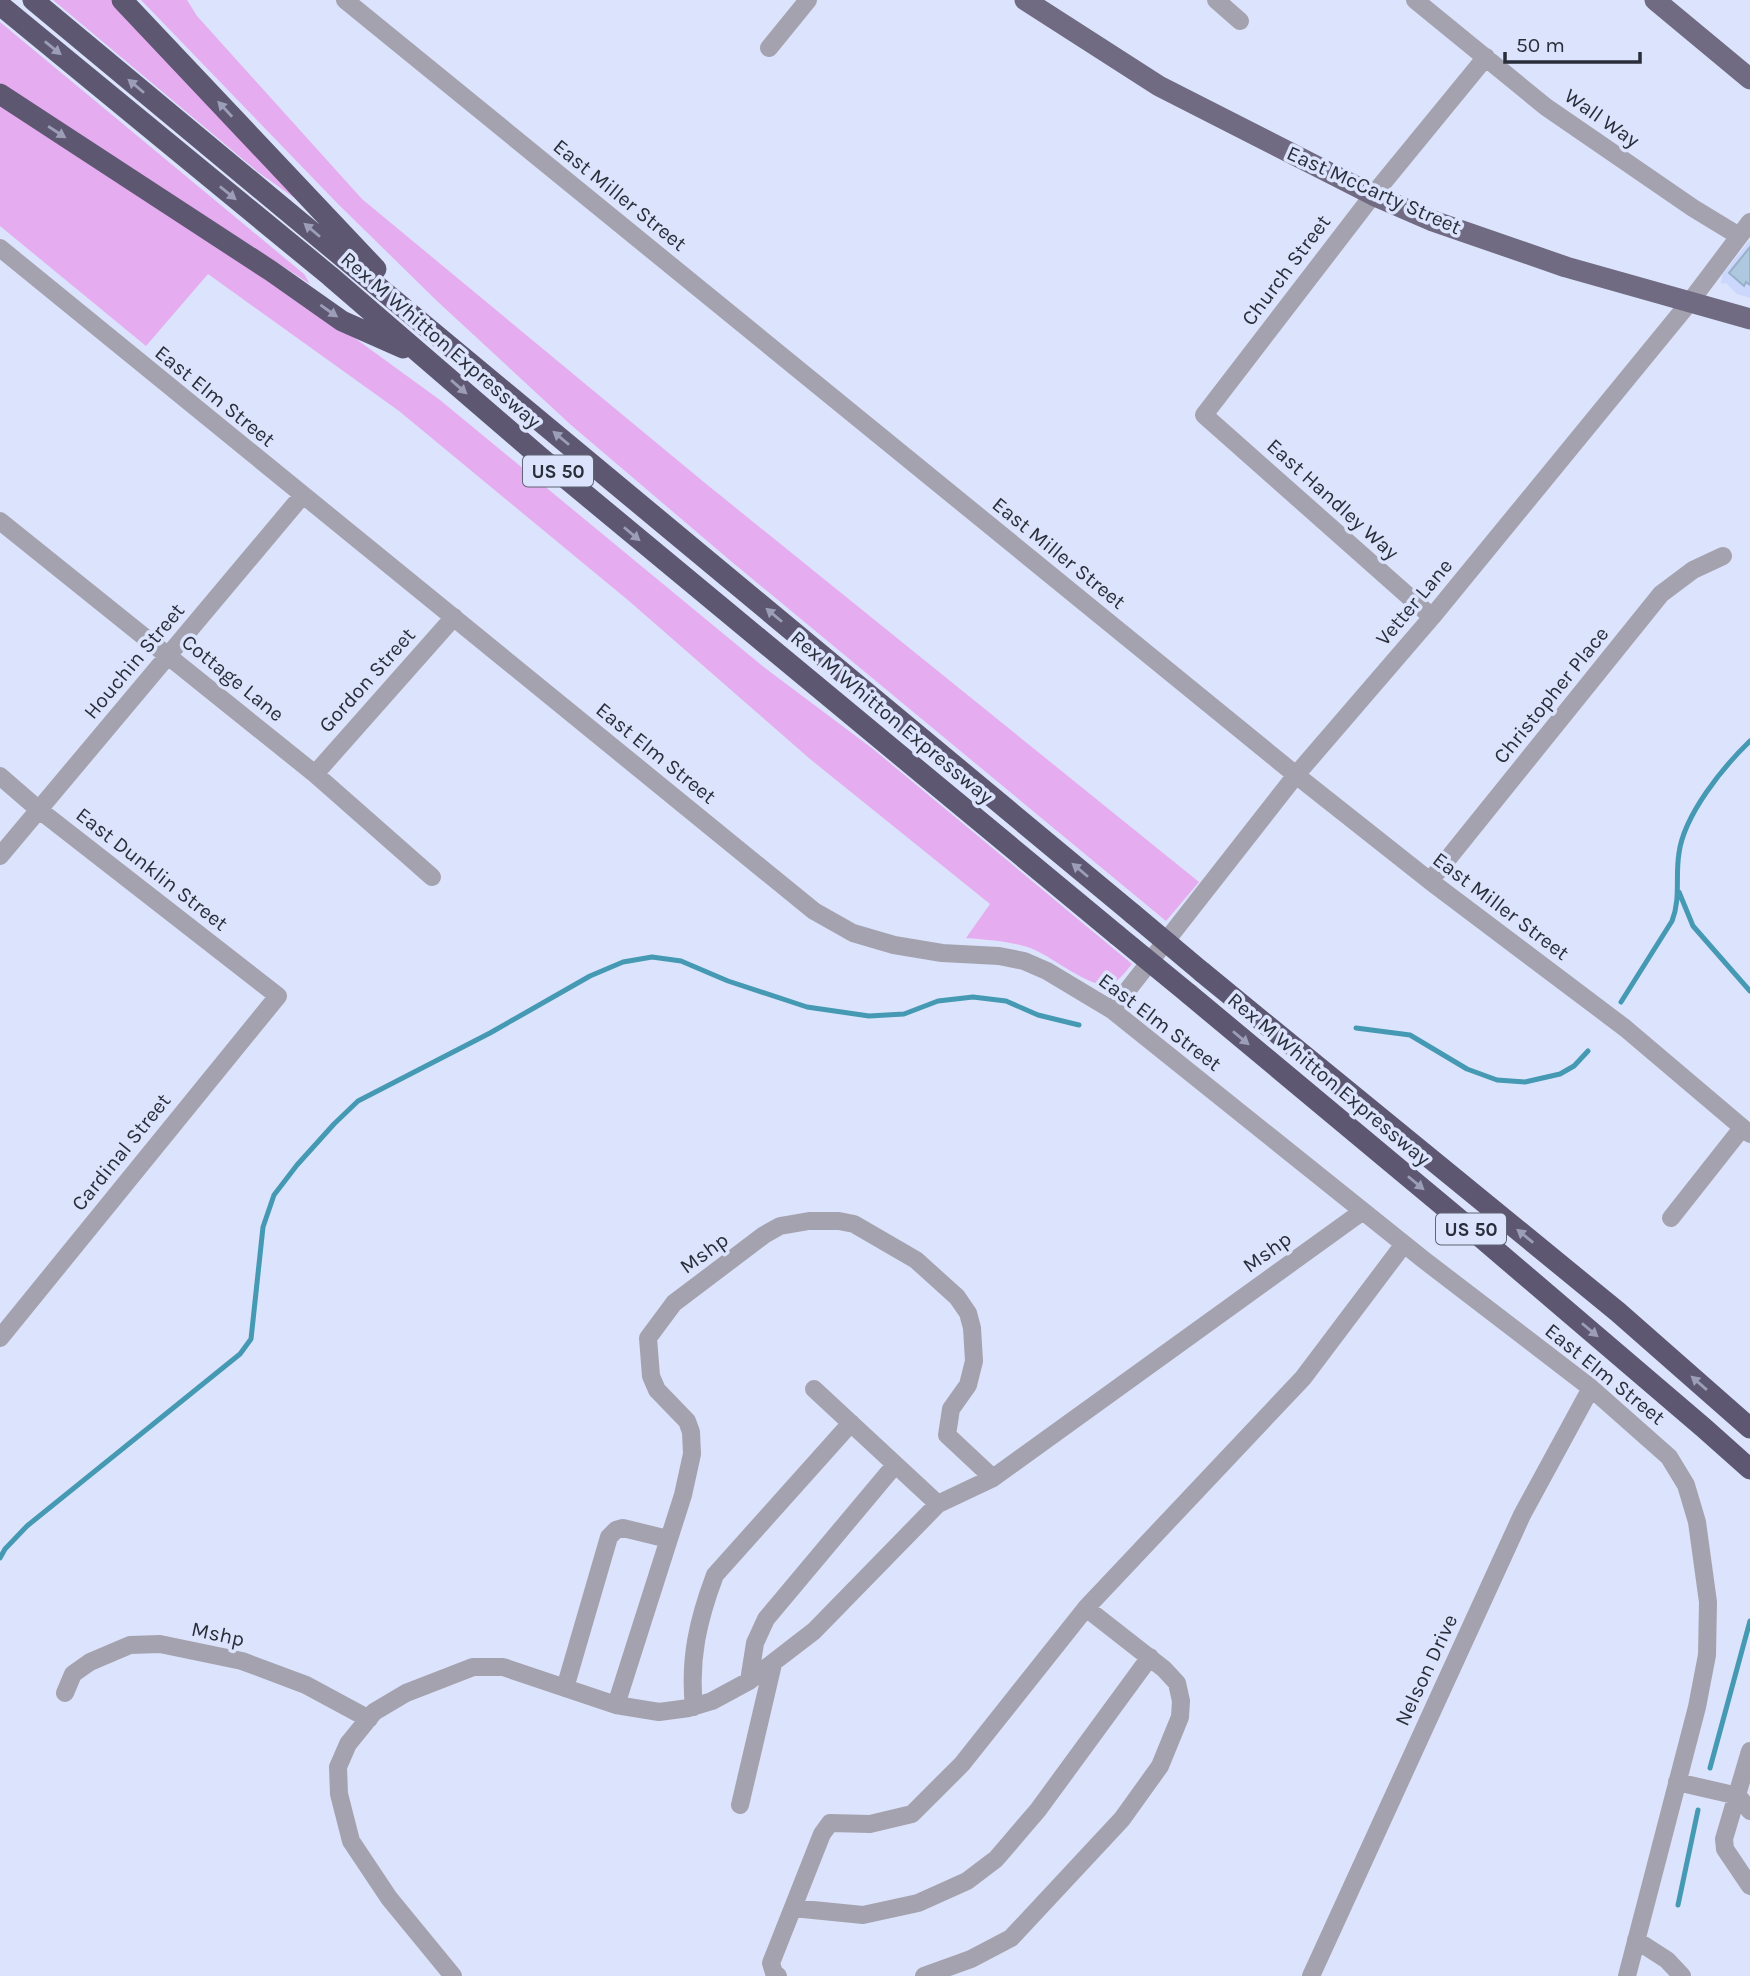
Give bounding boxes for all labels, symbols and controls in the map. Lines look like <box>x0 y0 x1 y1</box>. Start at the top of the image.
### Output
scale bar <box>1505 21 1640 65</box>
text: 50 m <box>1516 33 1565 57</box>
one-way arrow <box>43 41 61 56</box>
one-way arrow <box>128 78 146 93</box>
street label: Wall Way <box>1560 84 1644 153</box>
one-way arrow <box>216 100 233 117</box>
one-way arrow <box>47 125 67 138</box>
street label: East Miller Street <box>549 134 691 256</box>
street label: East McCarty Street <box>1283 141 1465 239</box>
one-way arrow <box>220 185 237 200</box>
street label: Church Street <box>1237 210 1335 330</box>
one-way arrow <box>303 223 321 238</box>
street label: Rex M Whitton Expressway <box>336 247 546 433</box>
one-way arrow <box>320 304 338 318</box>
street label: East Elm Street <box>150 340 280 452</box>
one-way arrow <box>450 379 467 394</box>
one-way arrow <box>553 431 570 446</box>
street label: East Handley Way <box>1262 434 1404 565</box>
road number: US 50 <box>523 456 593 486</box>
street label: East Miller Street <box>988 492 1130 614</box>
one-way arrow <box>624 526 641 541</box>
street label: Vetter Lane <box>1371 554 1457 650</box>
street label: Houchin Street <box>79 598 189 724</box>
one-way arrow <box>765 607 783 623</box>
street label: Christopher Place <box>1489 622 1613 768</box>
street label: Gordon Street <box>314 623 420 737</box>
street label: Rex M Whitton Expressway <box>786 625 998 809</box>
street label: Cottage Lane <box>177 630 289 726</box>
street label: East Elm Street <box>591 697 721 809</box>
street label: East Dunklin Street <box>71 802 233 936</box>
street label: East Miller Street <box>1428 847 1574 965</box>
one-way arrow <box>1072 863 1089 878</box>
street label: East Elm Street <box>1094 968 1226 1076</box>
street label: Rex M Whitton Expressway <box>1223 987 1435 1171</box>
one-way arrow <box>1233 1030 1250 1045</box>
street label: Cardinal Street <box>67 1089 176 1215</box>
one-way arrow <box>1407 1176 1425 1191</box>
road number: US 50 <box>1436 1214 1506 1245</box>
street label: Mshp <box>1238 1226 1296 1278</box>
street label: Mshp <box>675 1227 733 1279</box>
one-way arrow <box>1517 1229 1534 1244</box>
street label: East Elm Street <box>1540 1318 1670 1430</box>
one-way arrow <box>1581 1322 1599 1338</box>
one-way arrow <box>1690 1375 1708 1391</box>
street label: Nelson Drive <box>1390 1610 1462 1730</box>
street label: Mshp <box>189 1617 247 1651</box>

